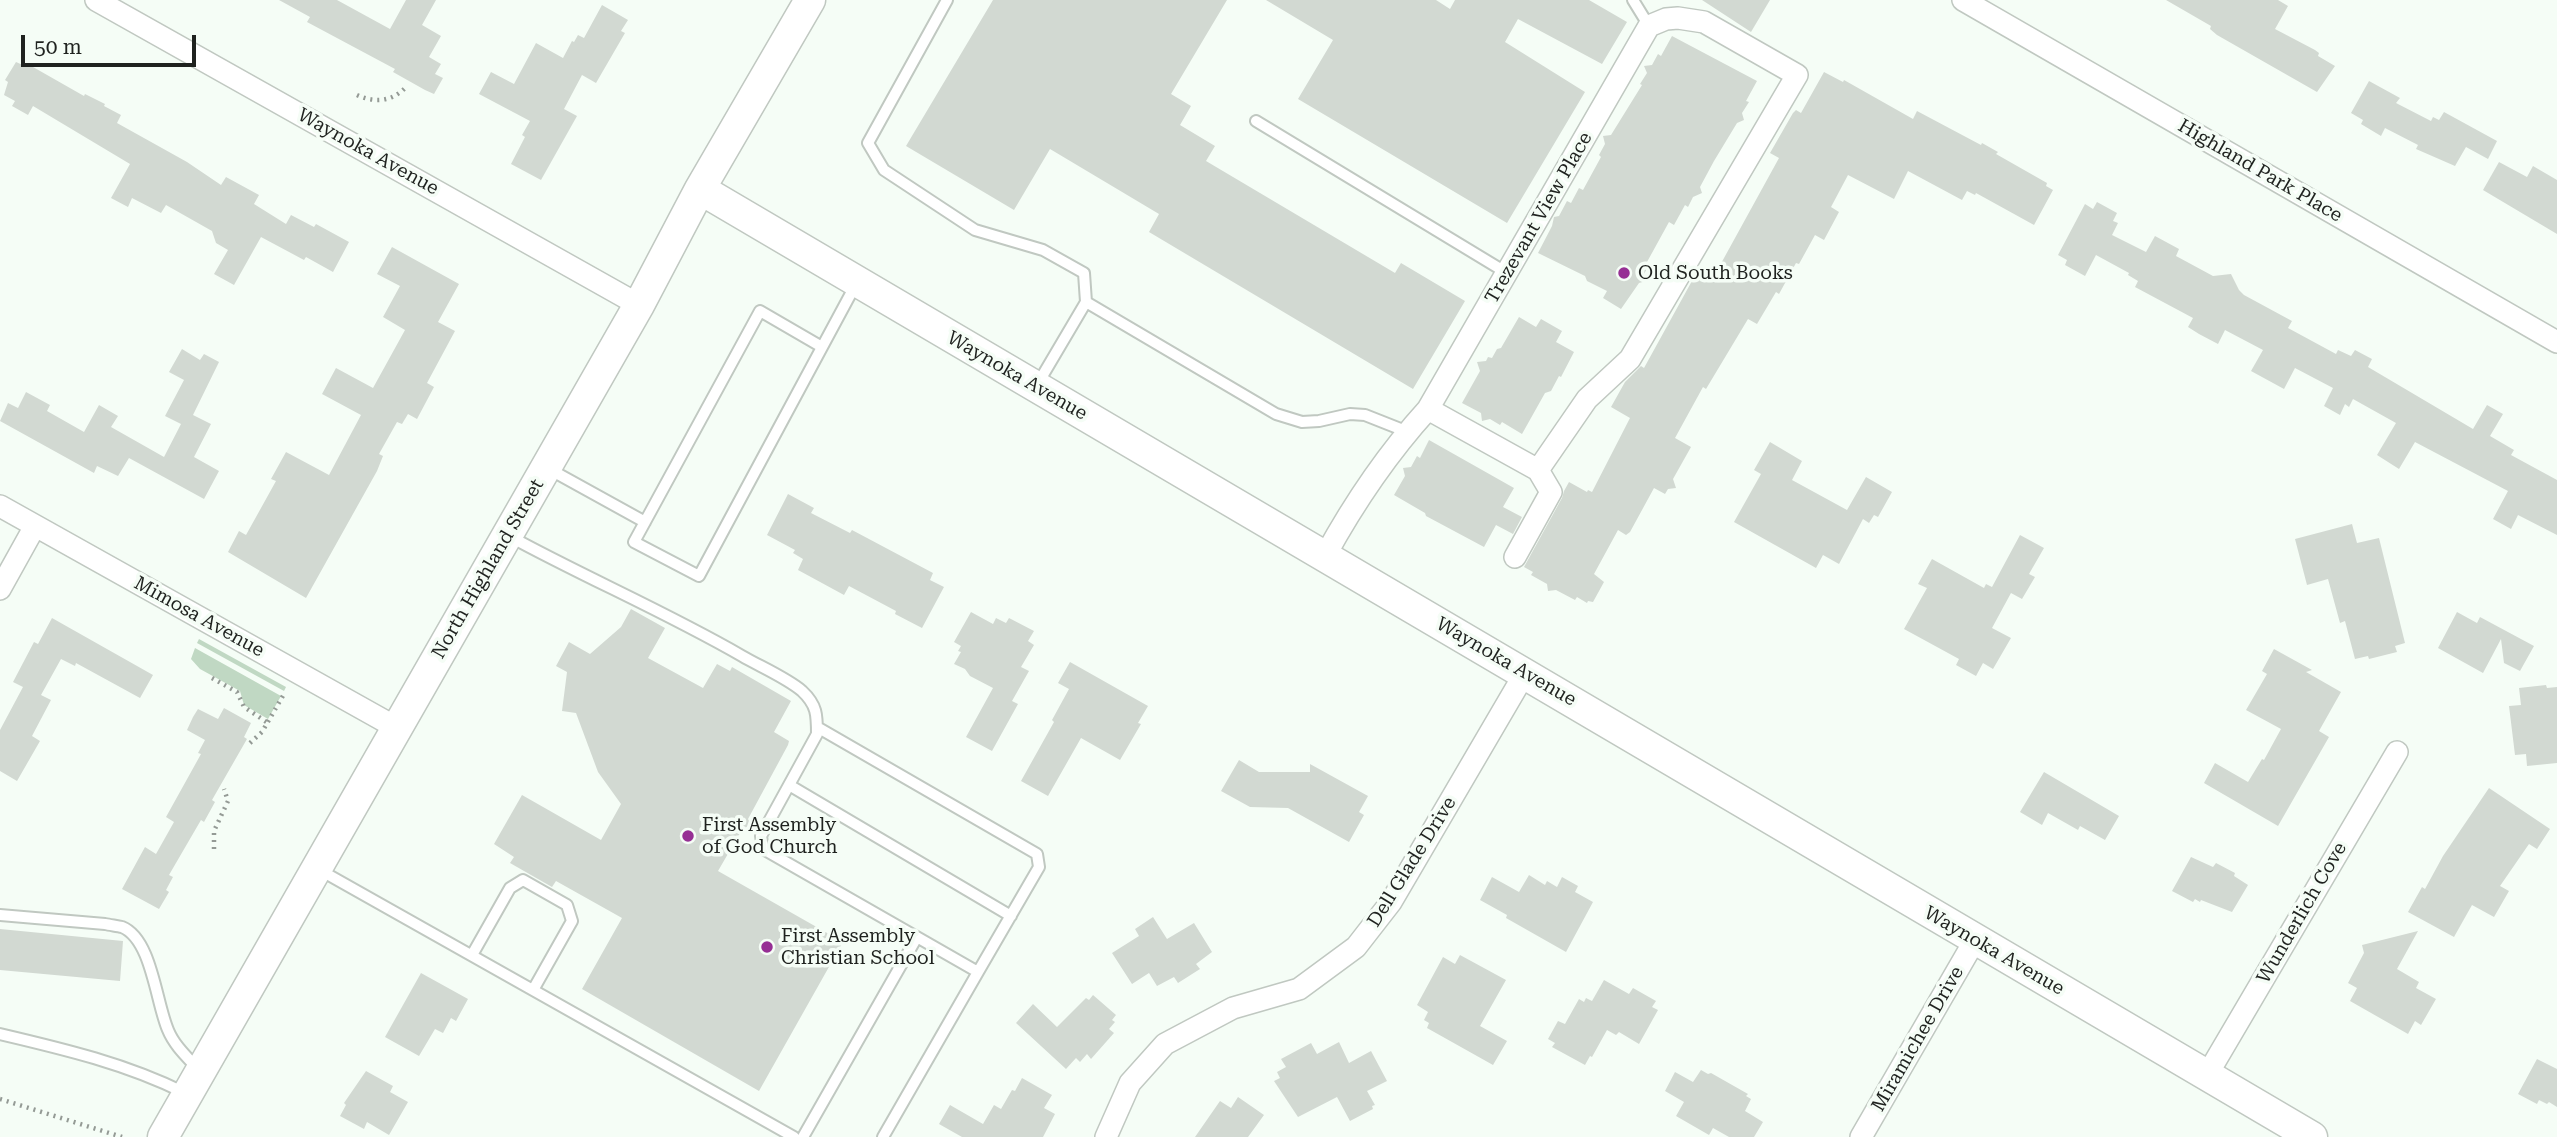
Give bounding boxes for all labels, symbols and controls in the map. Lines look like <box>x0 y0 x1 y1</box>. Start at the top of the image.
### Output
scale bar <box>24 21 200 65</box>
text: 50 m <box>34 35 82 59</box>
street label: Waynoka Avenue <box>293 104 443 200</box>
street label: Highland Park Place <box>2174 115 2346 227</box>
street label: Trezevant View Place <box>1481 128 1597 308</box>
place label: Old South Books <box>1638 262 1793 284</box>
marker: Old South Books <box>1616 265 1632 281</box>
street label: Waynoka Avenue <box>943 327 1091 425</box>
street label: North Highland Street <box>427 475 549 663</box>
street label: Mimosa Avenue <box>130 572 268 662</box>
street label: Waynoka Avenue <box>1432 613 1580 711</box>
street label: Dell Glade Drive <box>1363 793 1461 931</box>
place label: First Assembly of God Church <box>702 814 838 858</box>
marker: First Assembly of God Church <box>680 828 696 844</box>
street label: Wunderlich Cove <box>2252 838 2352 988</box>
street label: Waynoka Avenue <box>1920 902 2068 1000</box>
place label: First Assembly Christian School <box>781 925 935 969</box>
marker: First Assembly Christian School <box>759 939 775 955</box>
street label: Miramichee Drive <box>1867 962 1969 1116</box>

